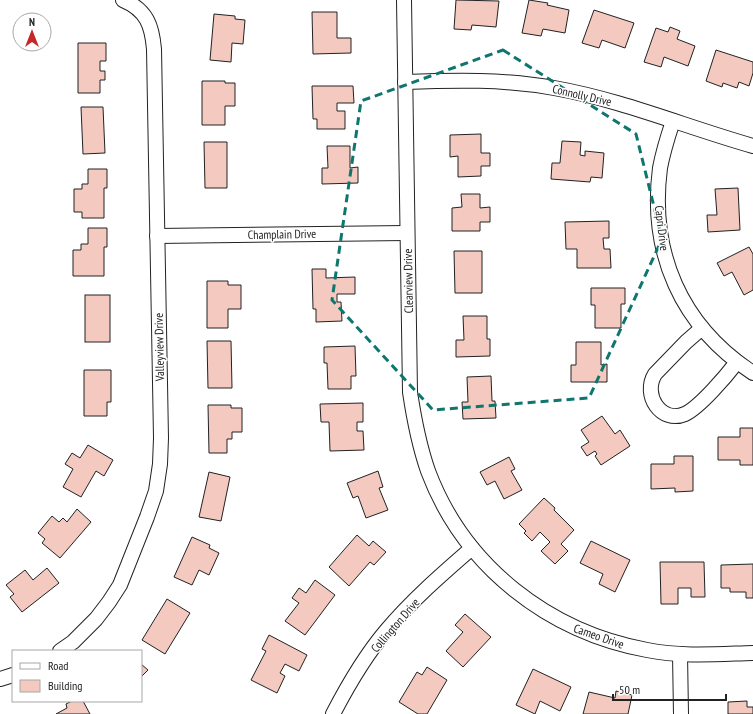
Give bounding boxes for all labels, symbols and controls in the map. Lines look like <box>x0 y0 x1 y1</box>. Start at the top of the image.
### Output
north arrow <box>12 12 52 52</box>
text: N <box>29 15 35 29</box>
street label: Connolly Drive <box>551 81 613 109</box>
street label: Capri Drive <box>652 204 672 252</box>
street label: Champlain Drive <box>248 226 316 242</box>
street label: Clearview Drive <box>400 249 416 313</box>
street label: Valleyview Drive <box>151 313 167 382</box>
street label: Collington Drive <box>367 595 423 655</box>
street label: Cameo Drive <box>572 620 626 652</box>
legend <box>12 650 142 702</box>
text: Road <box>48 658 68 673</box>
scale bar <box>613 676 726 702</box>
text: Building <box>48 678 83 693</box>
text: 50 m <box>619 682 640 697</box>

